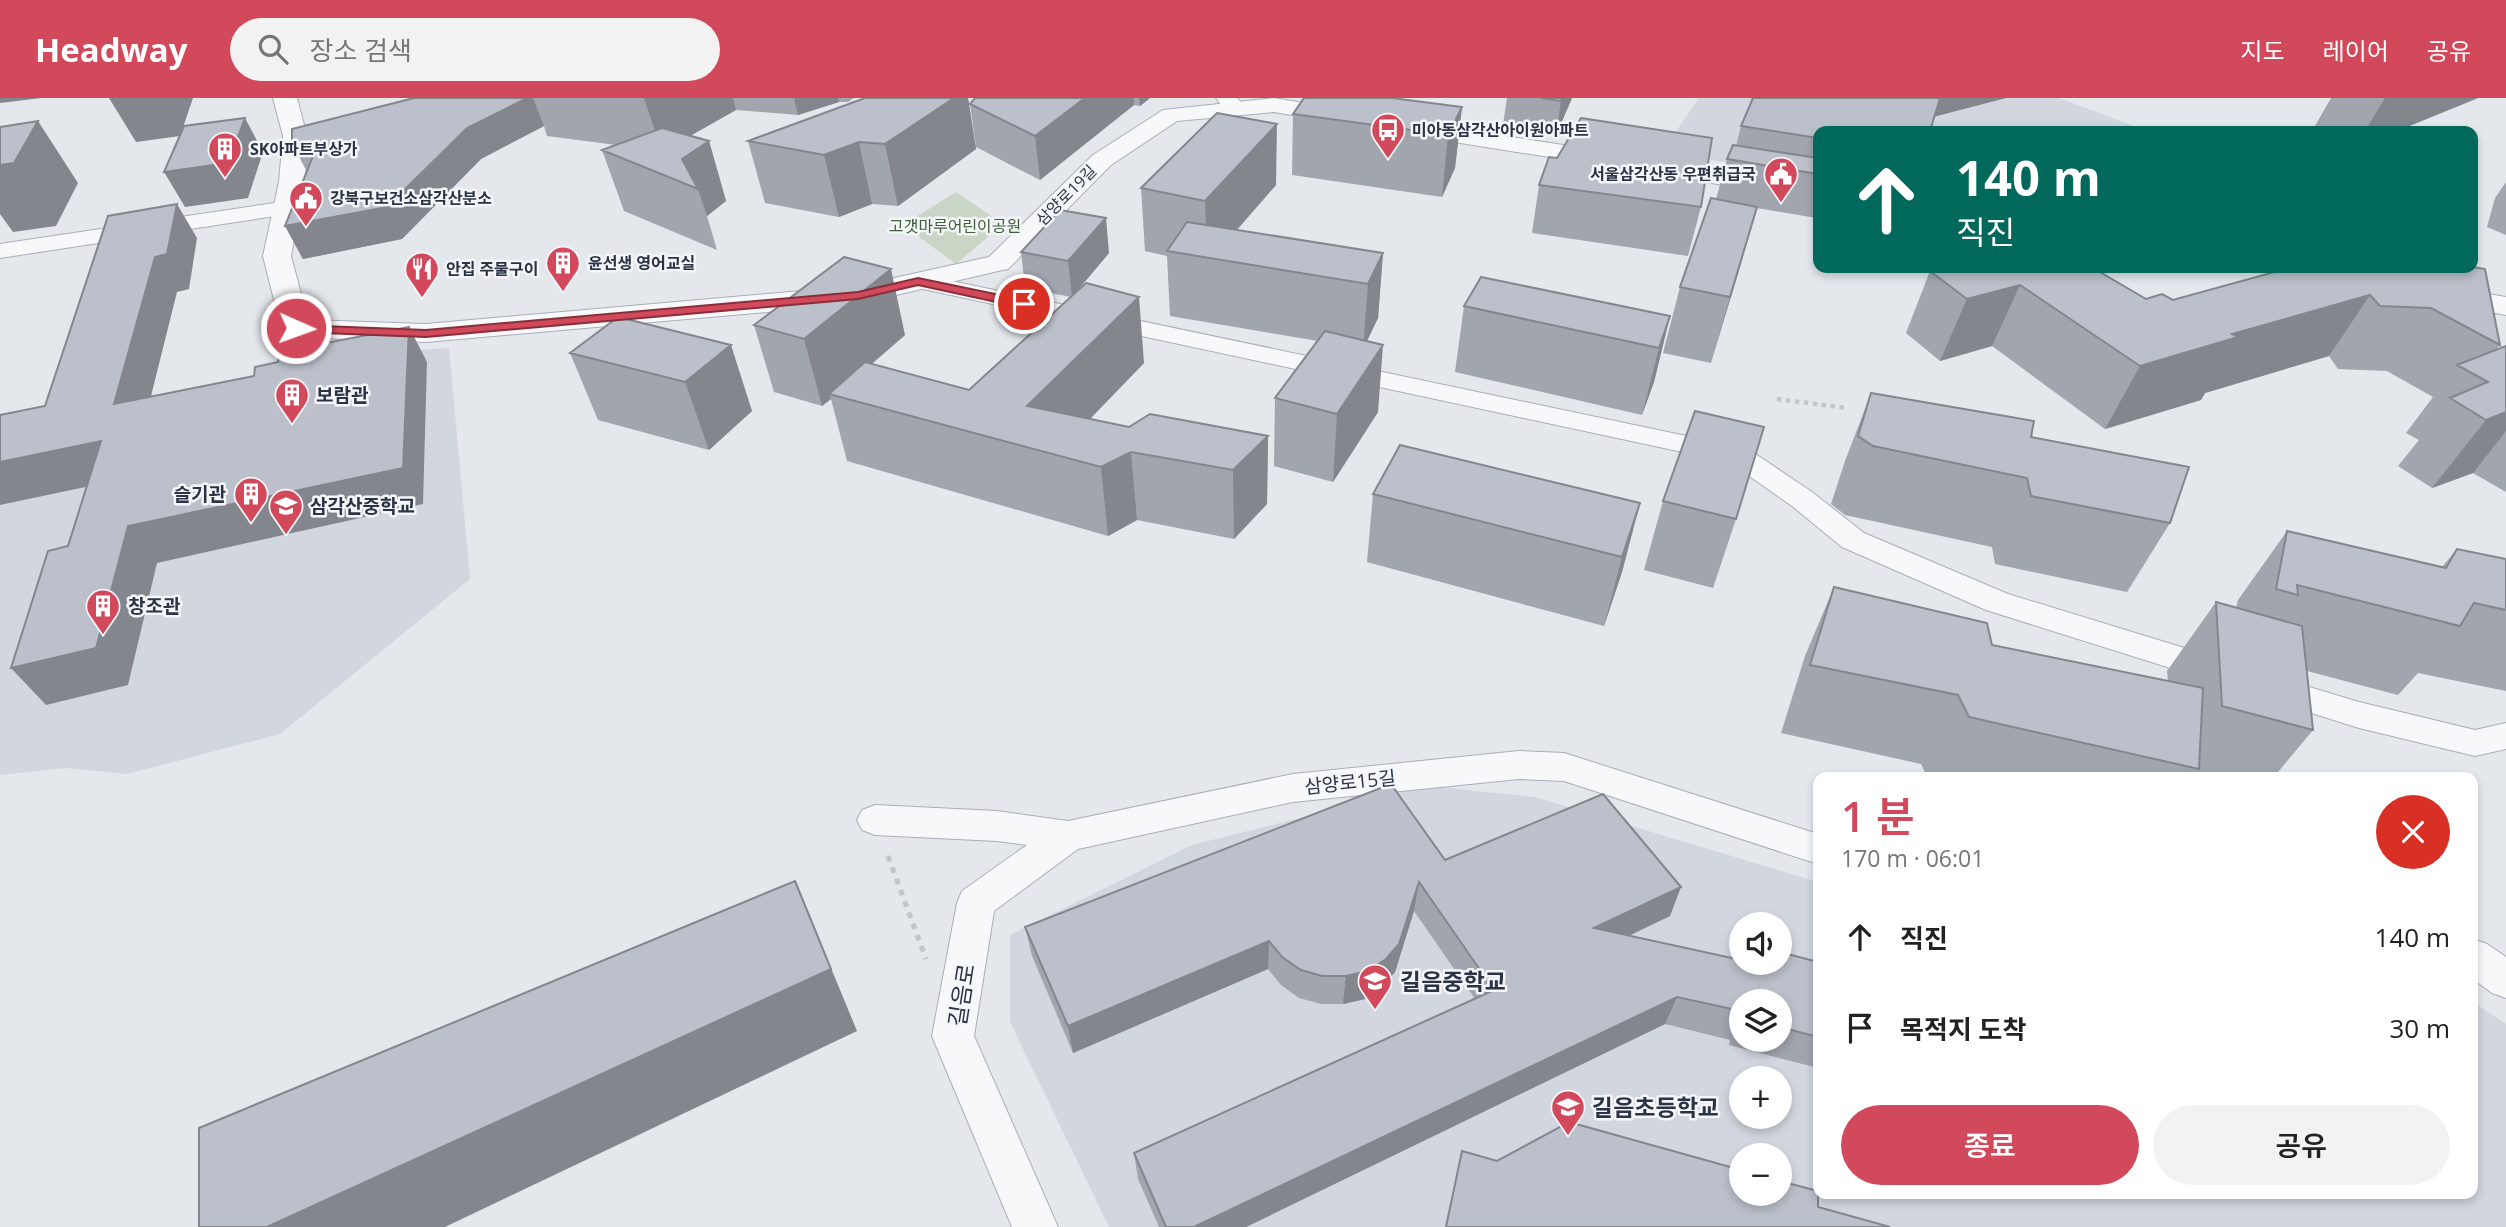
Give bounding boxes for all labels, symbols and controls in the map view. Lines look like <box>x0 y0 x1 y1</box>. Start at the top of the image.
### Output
search box <box>230 18 720 81</box>
text: Headway <box>35 27 188 72</box>
icon: search <box>254 30 292 68</box>
text: 장소 검색 <box>310 32 412 68</box>
text: 지도 <box>2240 34 2285 67</box>
text: 레이어 <box>2323 34 2389 67</box>
text: 공유 <box>2427 34 2471 67</box>
bus stop icon: 미아동삼각산아이원아파트 <box>1369 111 1407 160</box>
place label: 미아동삼각산아이원아파트 <box>1412 119 1589 141</box>
building icon: SK아파트부상가 <box>206 130 244 179</box>
place label: SK아파트부상가 <box>250 138 358 160</box>
text: 140 m <box>1956 144 2101 210</box>
icon: ahead <box>1841 154 1932 245</box>
public building icon: 서울삼각산동 우편취급국 <box>1762 155 1800 204</box>
street label: 삼양로19길 <box>1031 160 1101 230</box>
place label: 서울삼각산동 우편취급국 <box>1590 163 1756 185</box>
public building icon: 강북구보건소삼각산분소 <box>287 179 325 228</box>
place label: 강북구보건소삼각산분소 <box>330 187 492 209</box>
text: 직진 <box>1956 210 2015 253</box>
park label: 고갯마루어린이공원 <box>889 215 1021 237</box>
building icon: 윤선생 영어교실 <box>544 244 582 293</box>
restaurant icon: 안집 주물구이 <box>403 250 441 299</box>
place label: 윤선생 영어교실 <box>588 252 695 274</box>
place label: 안집 주물구이 <box>446 258 538 280</box>
pin <box>994 274 1054 334</box>
icon: arrive <box>1005 285 1043 323</box>
position arrow <box>259 291 333 365</box>
building icon: 보람관 <box>273 376 311 425</box>
place label: 보람관 <box>316 382 369 408</box>
building icon: 슬기관 <box>232 475 270 524</box>
place label: 슬기관 <box>174 481 227 507</box>
school or university icon: 삼각산중학교 <box>267 487 305 536</box>
place label: 삼각산중학교 <box>310 493 415 519</box>
building icon: 창조관 <box>84 587 122 636</box>
place label: 창조관 <box>128 593 181 619</box>
street label: 삼양로15길 <box>1303 764 1397 800</box>
text: 1 분 <box>1841 787 1915 844</box>
button: close <box>2376 795 2450 869</box>
text: 170 m · 06:01 <box>1841 842 1984 874</box>
map controls <box>1729 912 1792 1206</box>
button: sound <box>1729 912 1792 975</box>
icon: ahead <box>1841 918 1879 956</box>
text: 140 m <box>2375 919 2450 955</box>
text: 직진 <box>1900 920 1948 956</box>
street label: 길음로 <box>940 961 982 1029</box>
school or university icon: 길음중학교 <box>1356 962 1394 1011</box>
place label: 길음중학교 <box>1400 965 1506 997</box>
button: layers <box>1729 989 1792 1052</box>
icon: arrive <box>1841 1009 1879 1047</box>
text: 30 m <box>2389 1010 2450 1046</box>
text: 목적지 도착 <box>1900 1011 2026 1047</box>
button: + <box>1729 1066 1792 1129</box>
school or university icon: 길음초등학교 <box>1549 1088 1587 1137</box>
place label: 길음초등학교 <box>1592 1091 1719 1123</box>
button: 종료 <box>1841 1105 2139 1185</box>
button: 공유 <box>2153 1105 2450 1185</box>
button: − <box>1729 1143 1792 1206</box>

